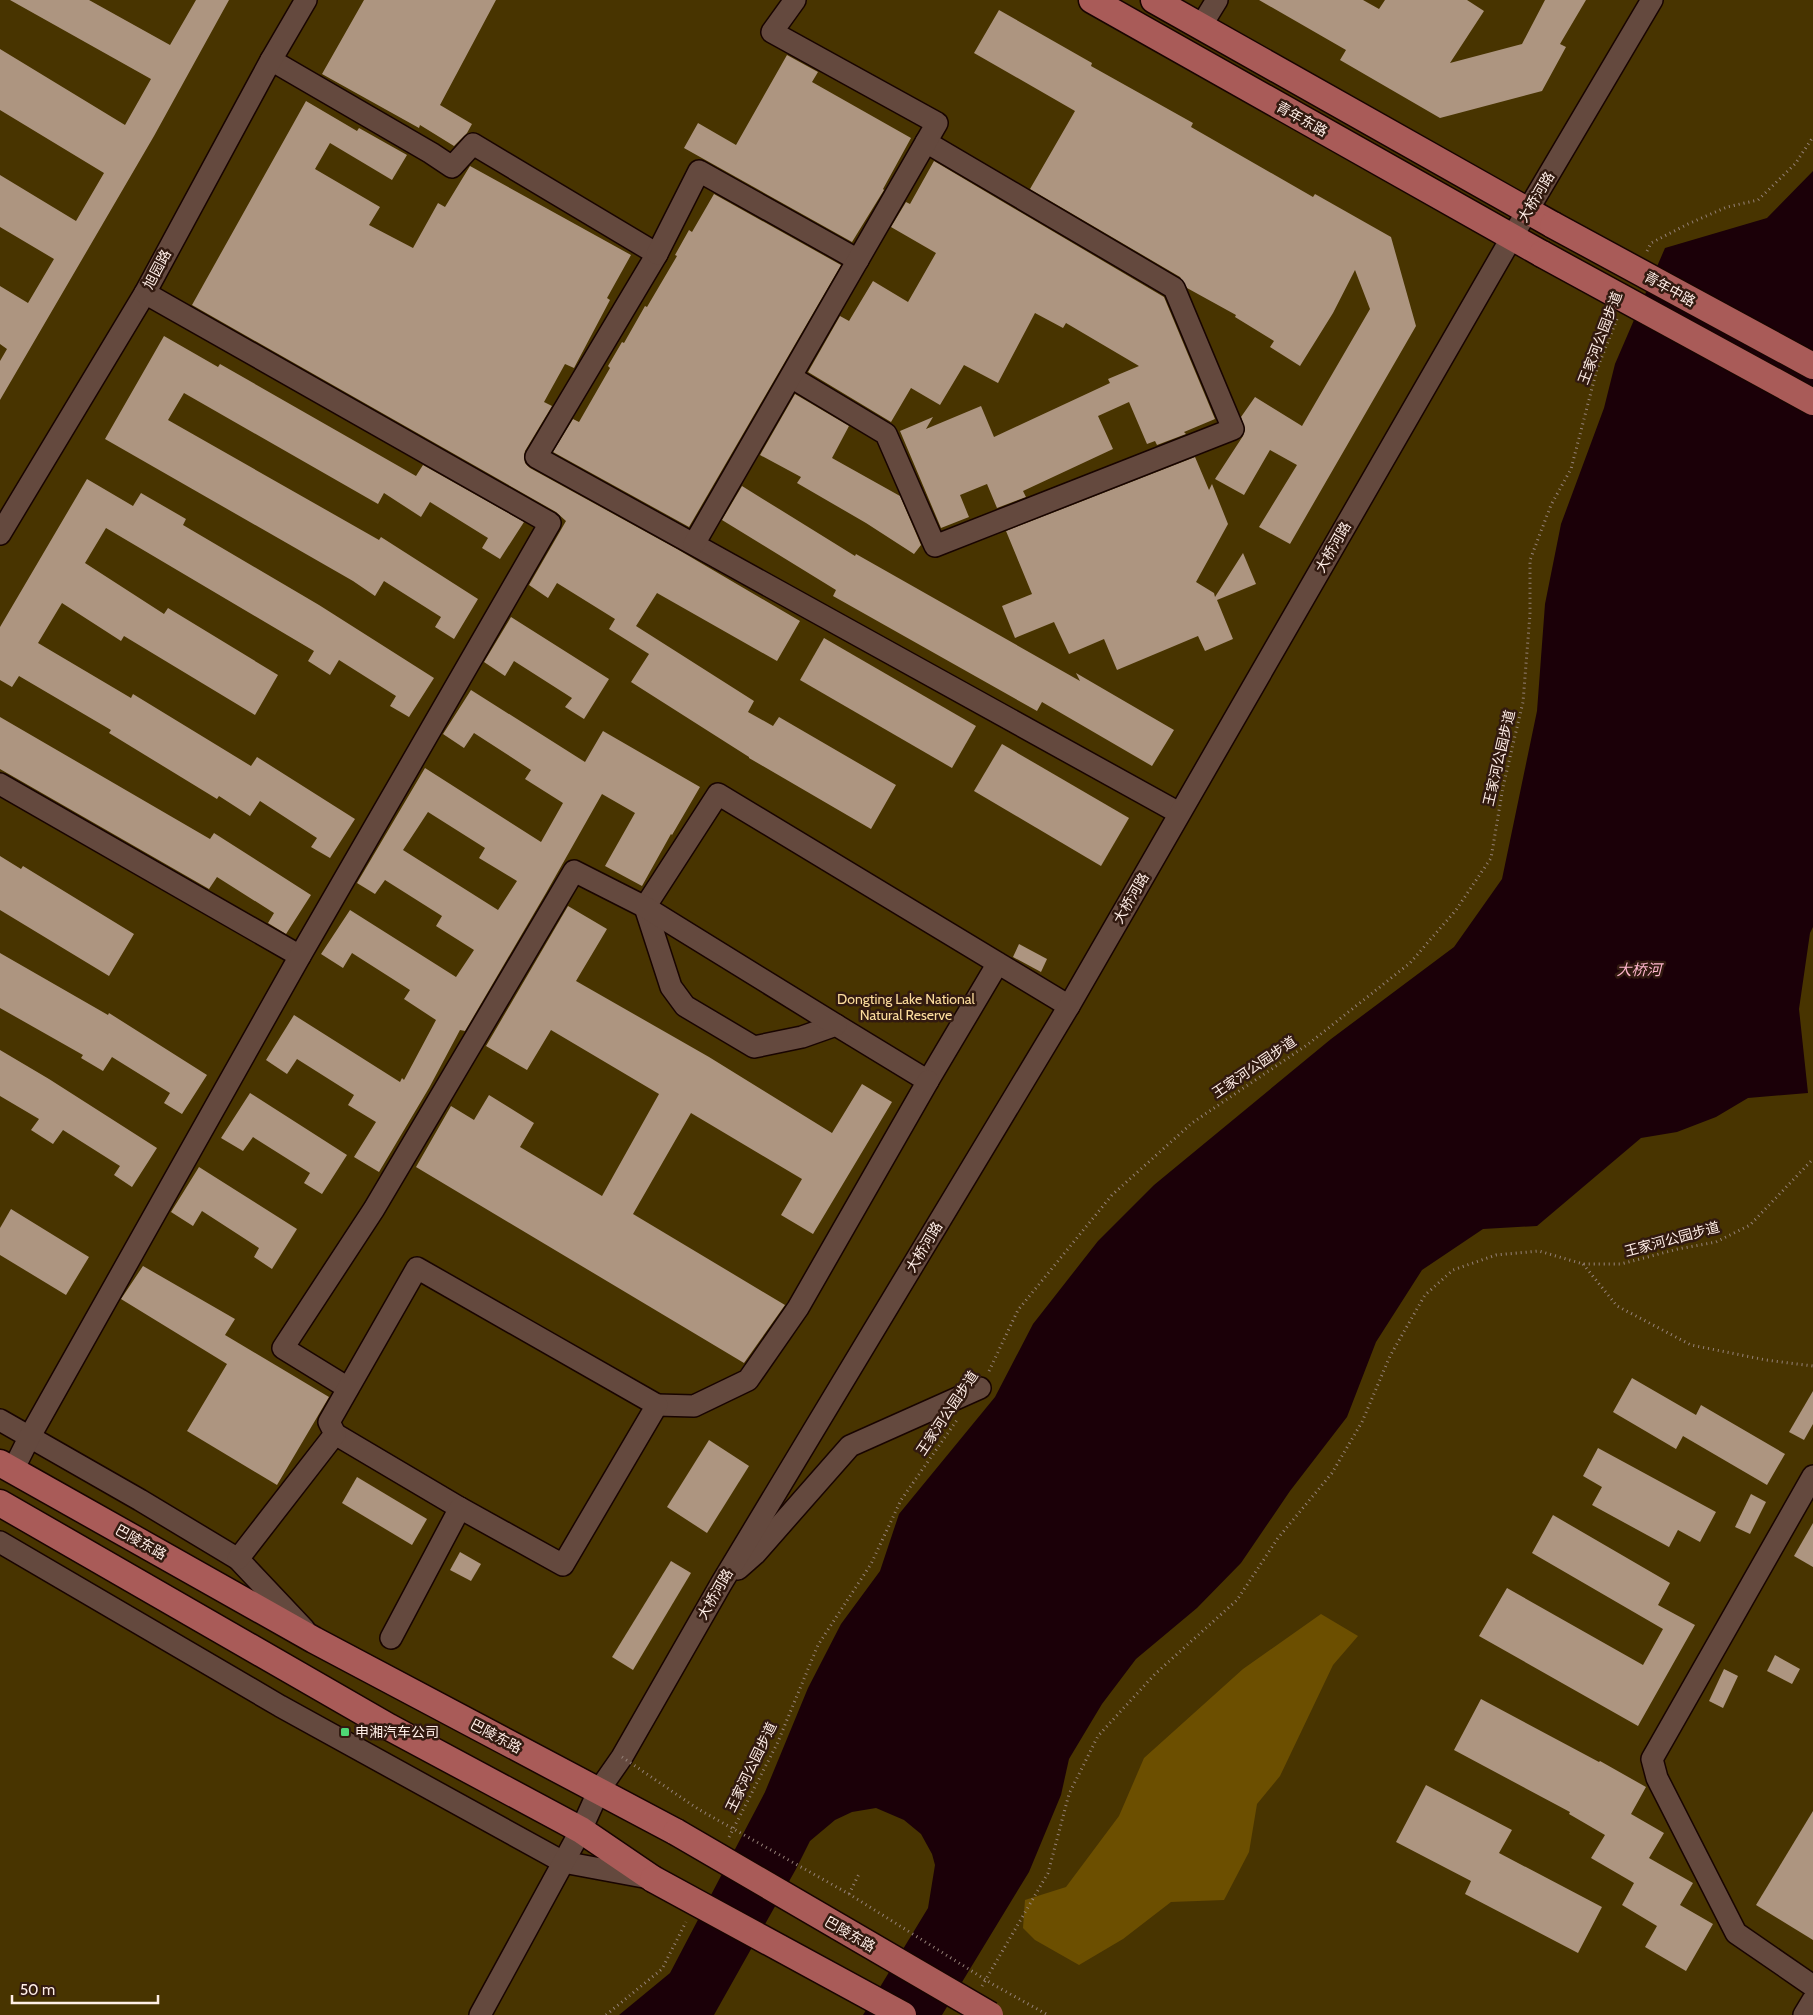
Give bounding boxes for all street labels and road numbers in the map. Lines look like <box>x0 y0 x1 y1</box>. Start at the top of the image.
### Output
street label: 青年东路 <box>1273 98 1331 140</box>
street label: 大桥河路 <box>1514 168 1558 226</box>
street label: 旭园路 <box>139 246 175 292</box>
street label: 青年中路 <box>1641 268 1699 310</box>
street label: 王家河公园步道 <box>1574 289 1626 387</box>
street label: 大桥河路 <box>1311 518 1355 576</box>
street label: 王家河公园步道 <box>1479 708 1519 808</box>
street label: 大桥河路 <box>1109 869 1153 927</box>
street label: 王家河公园步道 <box>1208 1032 1300 1102</box>
street label: 大桥河路 <box>902 1218 946 1276</box>
street label: 王家河公园步道 <box>1622 1218 1722 1260</box>
street label: 王家河公园步道 <box>912 1367 982 1459</box>
street label: 巴陵东路 <box>112 1521 170 1563</box>
street label: 大桥河路 <box>693 1565 737 1623</box>
street label: 巴陵东路 <box>467 1715 525 1757</box>
street label: 王家河公园步道 <box>721 1719 781 1815</box>
street label: 巴陵东路 <box>821 1912 879 1956</box>

